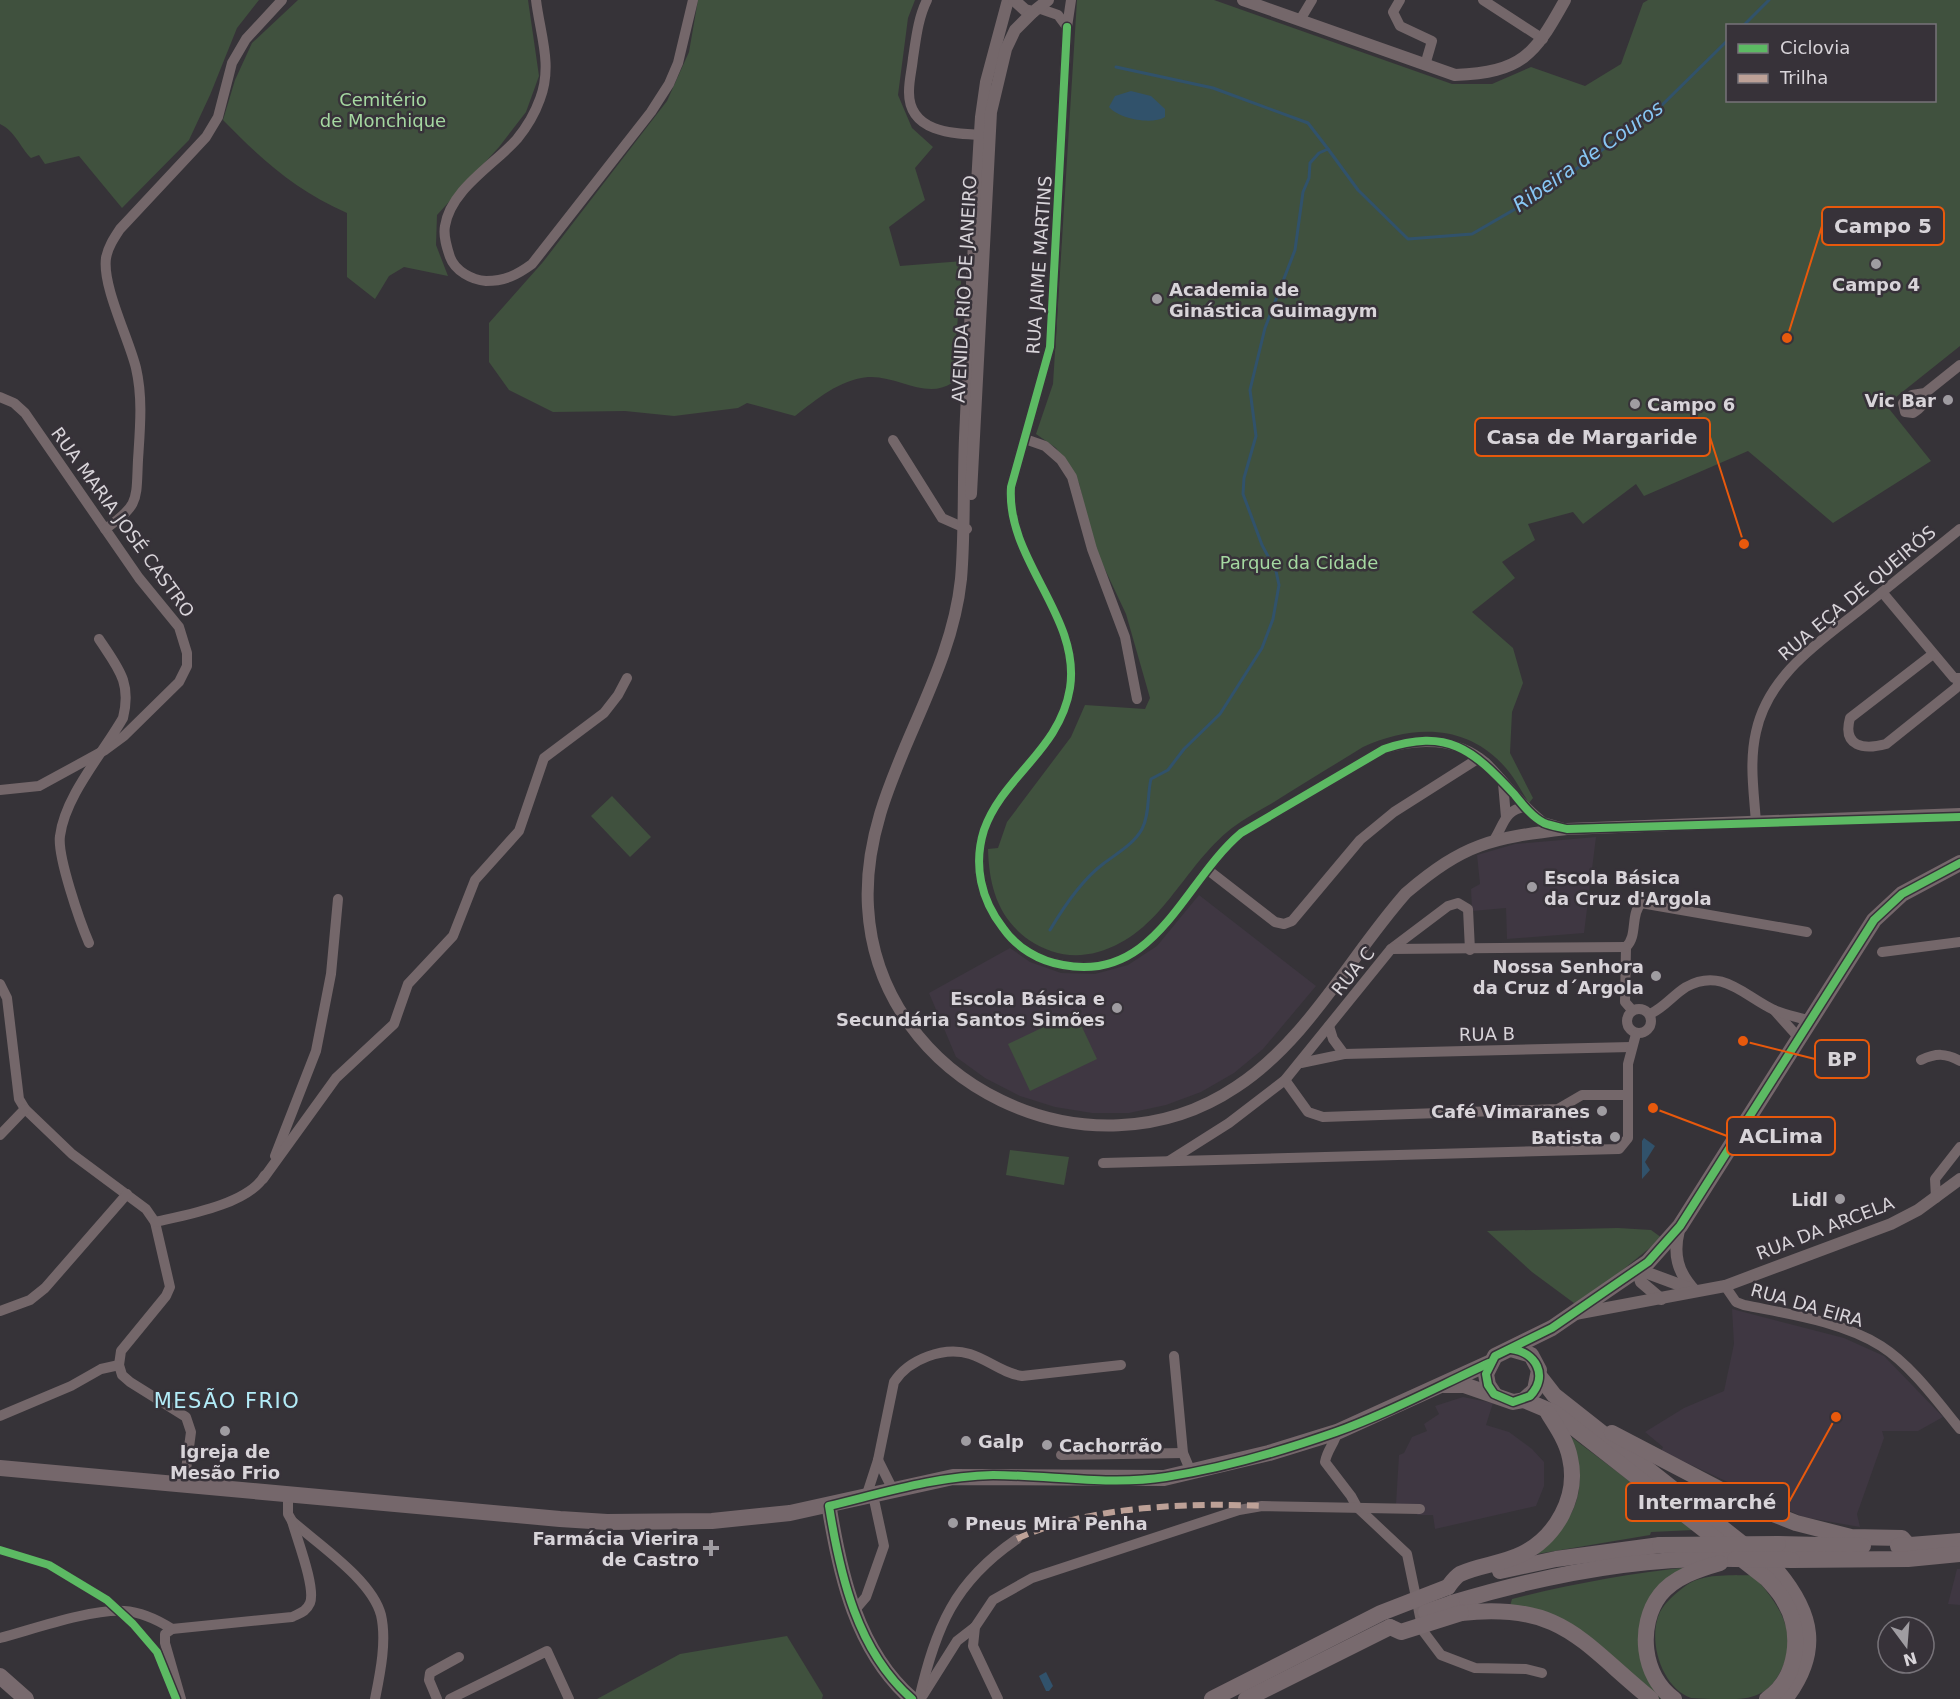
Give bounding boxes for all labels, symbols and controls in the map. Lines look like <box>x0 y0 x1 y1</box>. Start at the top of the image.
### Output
legend <box>1726 24 1936 102</box>
text: Ciclovia <box>1780 37 1850 58</box>
text: Trilha <box>1779 67 1828 88</box>
park label: Cemitério de Monchique <box>320 89 446 131</box>
water label: Ribeira de Couros <box>1508 95 1668 217</box>
street label: AVENIDA RIO DE JANEIRO <box>948 175 980 403</box>
street label: RUA JAIME MARTINS <box>1022 175 1056 355</box>
callout: Campo 5 <box>1822 207 1944 245</box>
text: Campo 5 <box>1834 214 1932 238</box>
marker: Campo 4 <box>1869 257 1883 271</box>
place label: Campo 4 <box>1832 274 1920 295</box>
place label: Academia de Ginástica Guimagym <box>1169 279 1378 321</box>
marker: Academia de Ginástica Guimagym <box>1150 292 1164 306</box>
place label: Vic Bar <box>1865 390 1936 411</box>
marker: Vic Bar <box>1941 393 1955 407</box>
place label: Campo 6 <box>1647 394 1735 415</box>
marker: Campo 6 <box>1628 397 1642 411</box>
callout: Casa de Margaride <box>1475 418 1710 456</box>
street label: RUA MARIA JOSÉ CASTRO <box>47 423 199 621</box>
text: Casa de Margaride <box>1486 425 1698 449</box>
street label: RUA EÇA DE QUEIRÓS <box>1774 521 1940 665</box>
park label: Parque da Cidade <box>1220 552 1378 573</box>
place label: Escola Básica da Cruz d'Argola <box>1544 867 1712 909</box>
marker: Escola Básica da Cruz d'Argola <box>1525 880 1539 894</box>
street label: RUA C <box>1327 943 1379 999</box>
place label: Nossa Senhora da Cruz d´Argola <box>1473 956 1644 998</box>
marker: Nossa Senhora da Cruz d´Argola <box>1649 969 1663 983</box>
place label: Escola Básica e Secundária Santos Simões <box>836 988 1105 1030</box>
marker: Escola Básica e Secundária Santos Simões <box>1110 1001 1124 1015</box>
street label: RUA B <box>1459 1023 1515 1045</box>
callout: BP <box>1815 1040 1869 1078</box>
text: BP <box>1827 1047 1857 1071</box>
place label: Café Vimaranes <box>1431 1101 1590 1122</box>
marker: Café Vimaranes <box>1595 1104 1609 1118</box>
callout: ACLima <box>1727 1117 1835 1155</box>
text: ACLima <box>1739 1124 1823 1148</box>
place label: Batista <box>1531 1127 1603 1148</box>
marker: Batista <box>1608 1130 1622 1144</box>
place label: Lidl <box>1791 1189 1828 1210</box>
street label: RUA DA ARCELA <box>1753 1192 1898 1264</box>
marker: Lidl <box>1833 1192 1847 1206</box>
street label: RUA DA EIRA <box>1748 1279 1866 1331</box>
district label: MESÃO FRIO <box>154 1387 300 1413</box>
marker: Igreja de Mesão Frio <box>218 1424 232 1438</box>
place label: Galp <box>978 1431 1024 1452</box>
marker: Galp <box>959 1434 973 1448</box>
place label: Cachorrão <box>1059 1435 1162 1456</box>
marker: Cachorrão <box>1040 1438 1054 1452</box>
place label: Igreja de Mesão Frio <box>170 1441 280 1483</box>
callout: Intermarché <box>1626 1483 1789 1521</box>
text: Intermarché <box>1638 1490 1776 1514</box>
place label: Pneus Mira Penha <box>965 1513 1148 1534</box>
marker: Pneus Mira Penha <box>946 1516 960 1530</box>
place label: Farmácia Vierira de Castro <box>533 1528 699 1570</box>
marker: Farmácia Vierira de Castro <box>704 1541 718 1555</box>
north arrow <box>1876 1615 1936 1675</box>
text: N <box>1901 1648 1919 1670</box>

